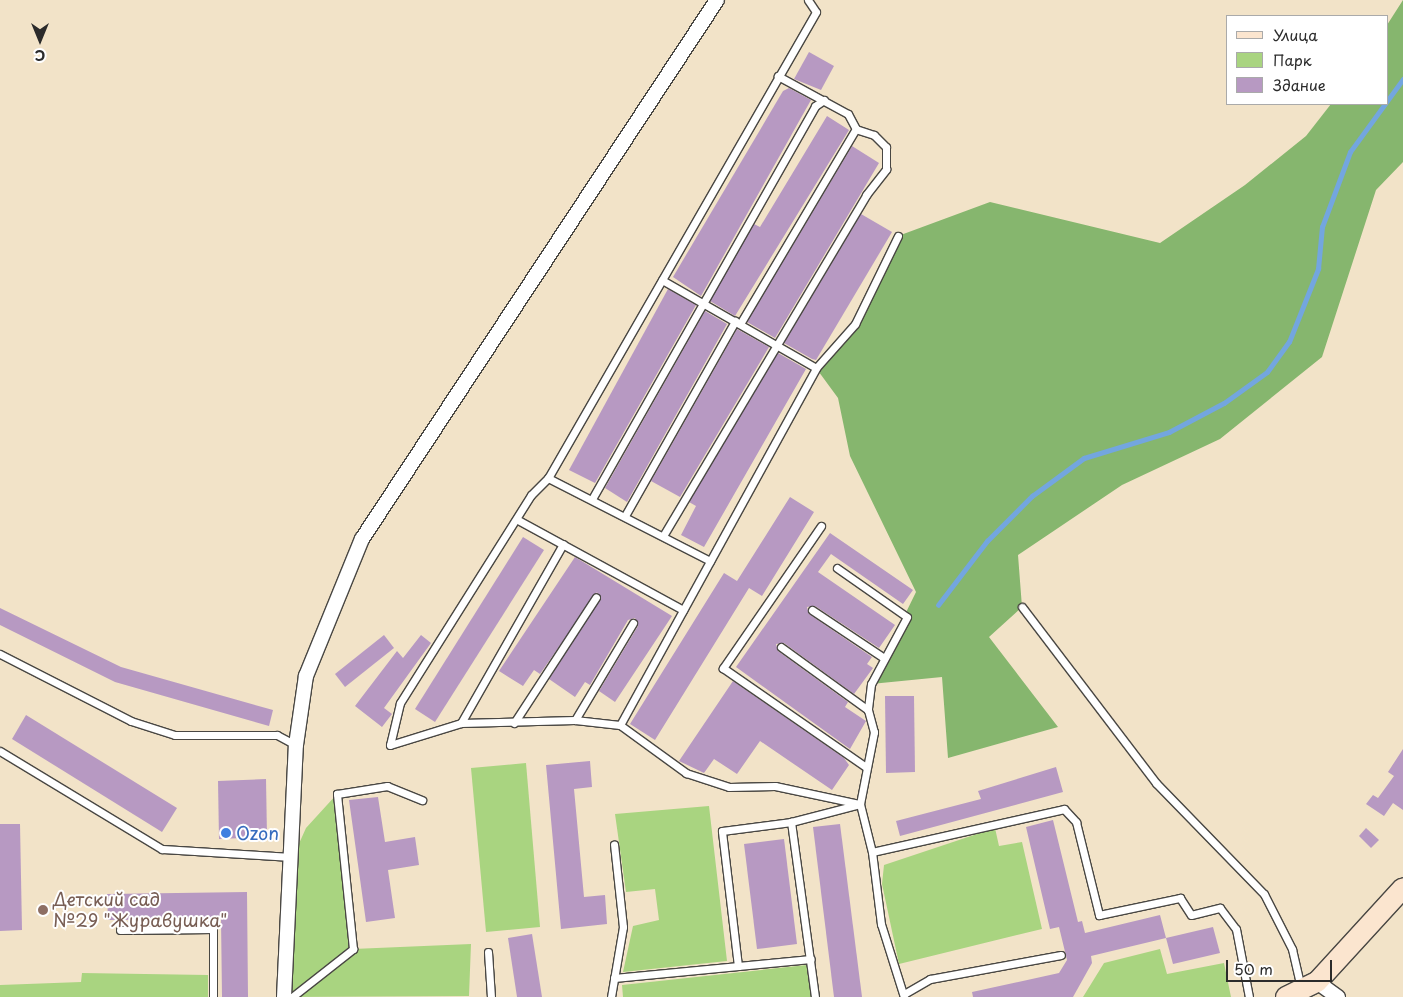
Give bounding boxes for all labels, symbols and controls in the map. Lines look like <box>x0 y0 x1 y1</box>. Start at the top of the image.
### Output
north arrow <box>15 15 65 65</box>
legend <box>1226 15 1388 105</box>
text: Улица <box>1273 23 1318 46</box>
text: С <box>35 45 45 66</box>
text: Парк <box>1273 48 1312 71</box>
text: Здание <box>1273 73 1326 96</box>
place label: Ozon <box>236 822 279 844</box>
marker: Ozon <box>220 827 232 839</box>
place label: Детский сад №29 "Журавушка" <box>53 889 228 932</box>
marker: Детский сад №29 "Журавушка" <box>37 904 49 916</box>
scale bar <box>1228 950 1334 982</box>
text: 50 m <box>1234 957 1273 980</box>

